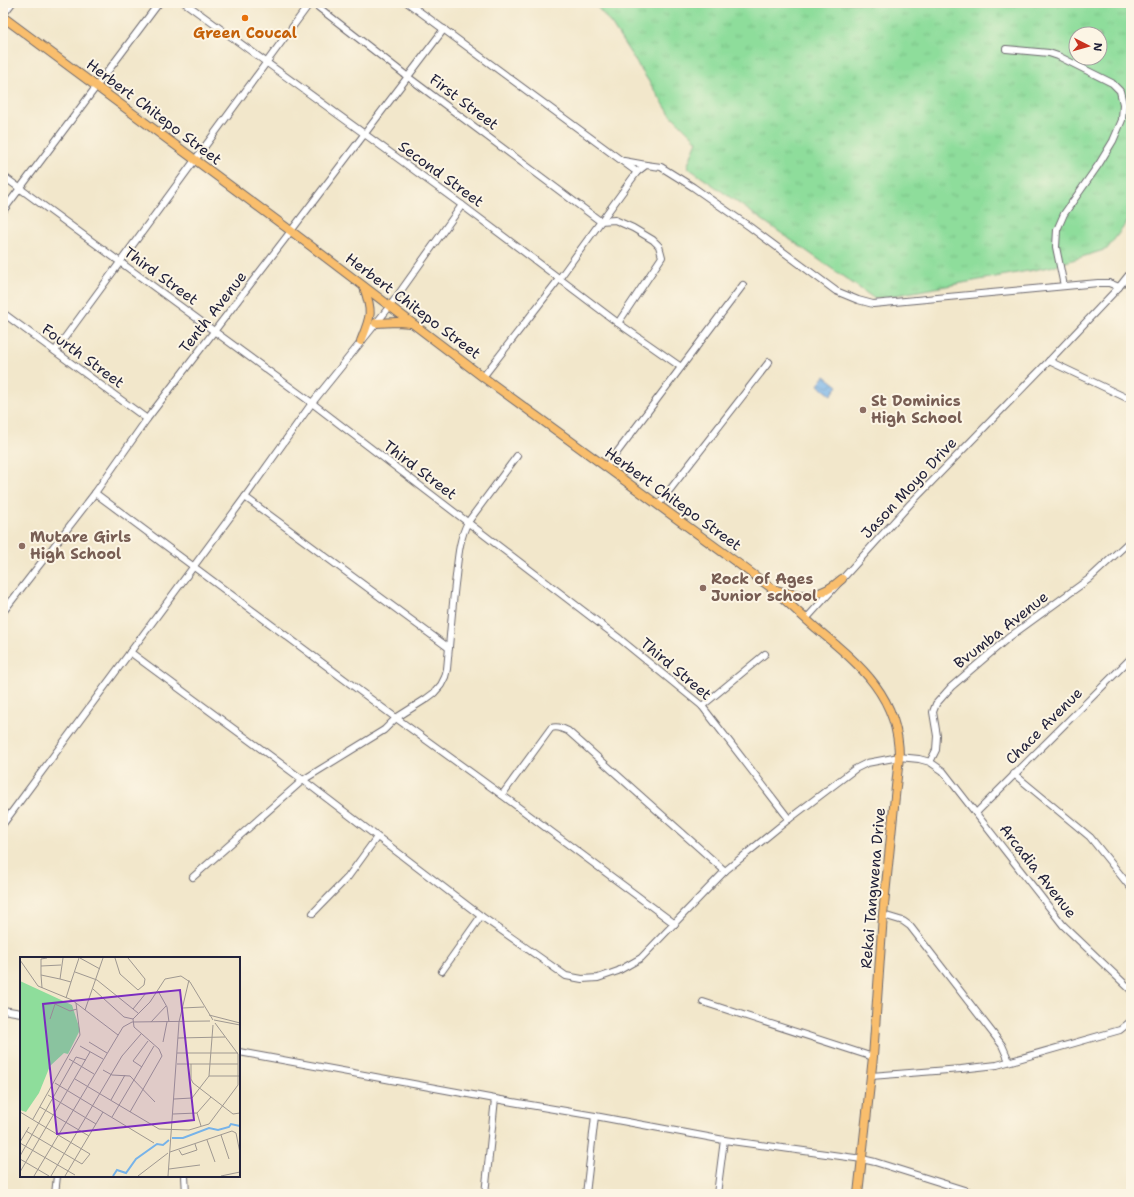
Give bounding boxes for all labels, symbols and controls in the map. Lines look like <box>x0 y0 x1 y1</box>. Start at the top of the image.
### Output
marker: Green Coucal <box>240 13 250 23</box>
place label: Green Coucal <box>193 23 297 43</box>
north arrow <box>1068 26 1108 66</box>
text: N <box>1090 42 1105 52</box>
street label: Herbert Chitepo Street <box>82 55 226 169</box>
street label: First Street <box>425 69 503 135</box>
street label: Second Street <box>394 136 488 212</box>
street label: Third Street <box>120 242 202 310</box>
street label: Herbert Chitepo Street <box>341 249 485 363</box>
street label: Tenth Avenue <box>175 267 251 357</box>
street label: Fourth Street <box>38 319 128 393</box>
place label: St Dominics High School <box>871 391 962 428</box>
marker: St Dominics High School <box>858 405 868 415</box>
street label: Jason Moyo Drive <box>857 433 961 543</box>
street label: Third Street <box>379 436 461 504</box>
street label: Herbert Chitepo Street <box>601 443 745 555</box>
place label: Mutare Girls High School <box>30 527 131 564</box>
marker: Mutare Girls High School <box>17 541 27 551</box>
place label: Rock of Ages Junior school <box>711 569 817 606</box>
marker: Rock of Ages Junior school <box>698 583 708 593</box>
street label: Bvumba Avenue <box>950 587 1052 673</box>
street label: Third Street <box>636 633 716 705</box>
street label: Chace Avenue <box>1001 683 1087 769</box>
street label: Rekai Tangwena Drive <box>856 807 890 969</box>
street label: Arcadia Avenue <box>995 820 1081 922</box>
inset map <box>20 957 240 1177</box>

